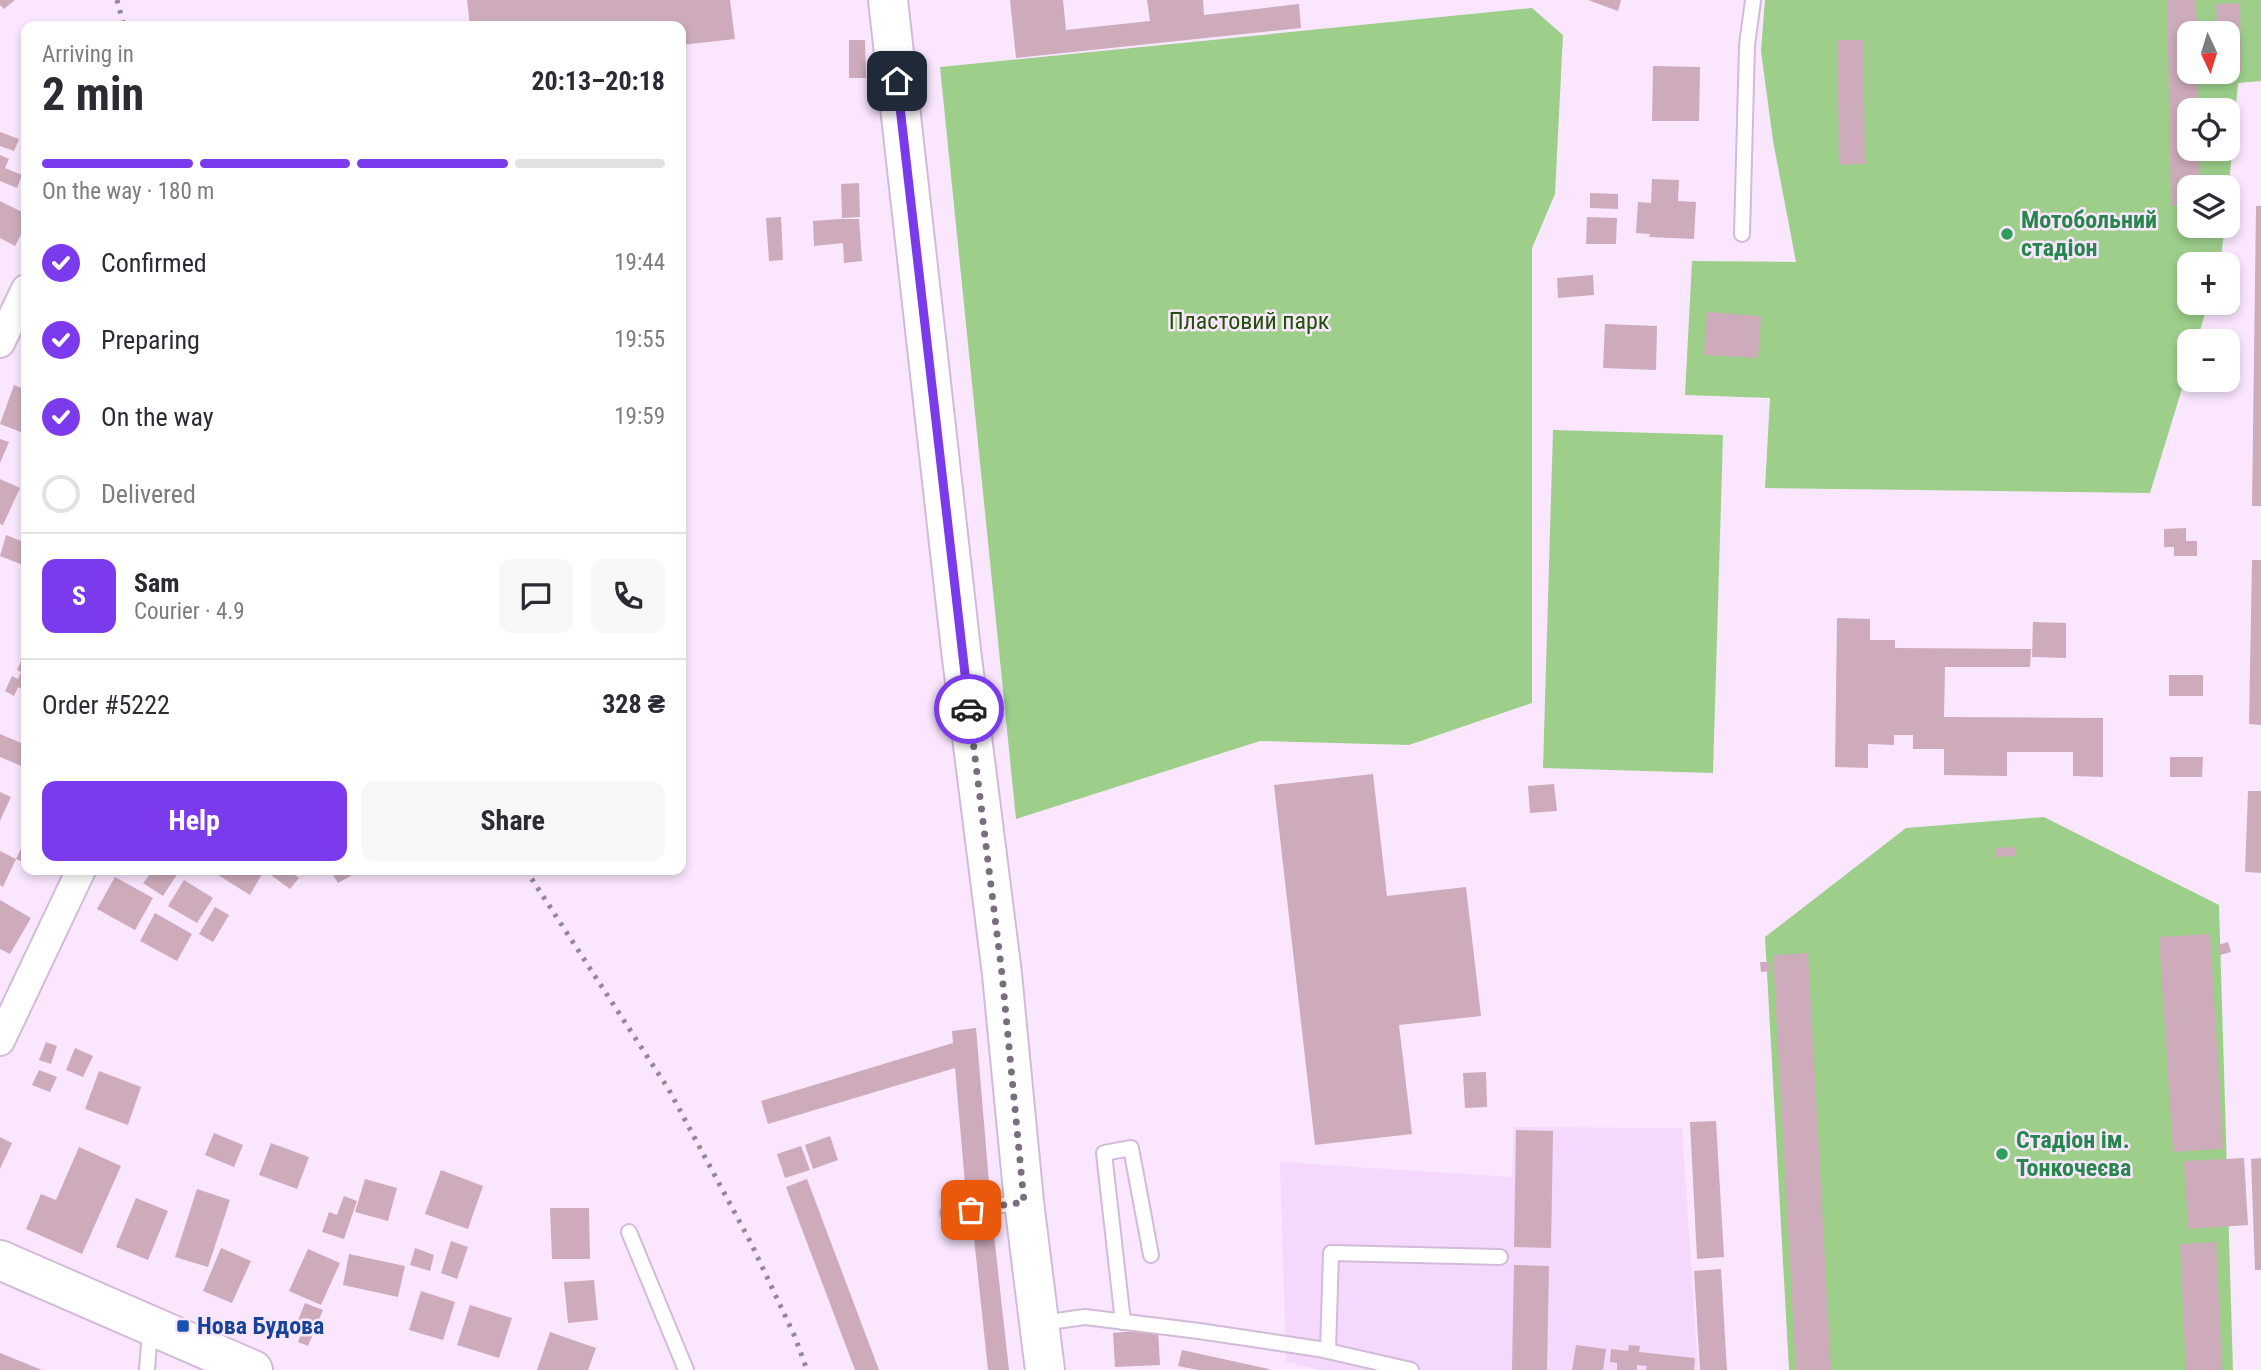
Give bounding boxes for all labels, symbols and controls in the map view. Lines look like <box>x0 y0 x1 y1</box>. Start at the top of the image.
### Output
north arrow <box>2177 21 2240 84</box>
map controls <box>2177 21 2240 392</box>
text: Arriving in <box>42 41 134 68</box>
pin <box>867 51 927 111</box>
icon: home <box>878 62 916 100</box>
text: 20:13–20:18 <box>531 66 665 96</box>
text: 2 min <box>42 67 144 121</box>
button: locate <box>2177 98 2240 161</box>
button: layers <box>2177 175 2240 238</box>
text: On the way · 180 m <box>42 178 214 205</box>
place label: Мотобольний стадіон <box>2021 206 2157 262</box>
marker: Мотобольний стадіон <box>1999 226 2015 242</box>
icon: check <box>42 244 80 282</box>
text: Confirmed <box>101 248 207 278</box>
text: 19:44 <box>614 249 665 276</box>
button: + <box>2177 252 2240 315</box>
park label: Пластовий парк <box>1169 307 1330 335</box>
icon: check <box>42 321 80 359</box>
text: Preparing <box>101 325 200 355</box>
text: 19:55 <box>614 326 665 353</box>
button: − <box>2177 329 2240 392</box>
icon: check <box>42 398 80 436</box>
text: On the way <box>101 402 214 432</box>
text: 19:59 <box>614 403 665 430</box>
text: Delivered <box>101 479 196 509</box>
button: chat <box>499 559 573 633</box>
button: phone <box>591 559 665 633</box>
text: Sam <box>134 568 180 598</box>
text: S <box>72 581 86 611</box>
text: Courier · 4.9 <box>134 598 245 625</box>
courier <box>934 674 1004 744</box>
text: 328 ₴ <box>602 689 665 719</box>
text: Order #5222 <box>42 690 170 720</box>
icon: car <box>950 690 988 728</box>
button: Help <box>42 781 347 861</box>
button: Share <box>361 781 665 861</box>
place label: Стадіон ім. Тонкочеєва <box>2016 1126 2131 1182</box>
marker: Стадіон ім. Тонкочеєва <box>1994 1146 2010 1162</box>
pin <box>941 1180 1001 1240</box>
icon: bag <box>952 1191 990 1229</box>
place label: Нова Будова <box>197 1312 324 1340</box>
marker: Нова Будова <box>175 1318 191 1334</box>

